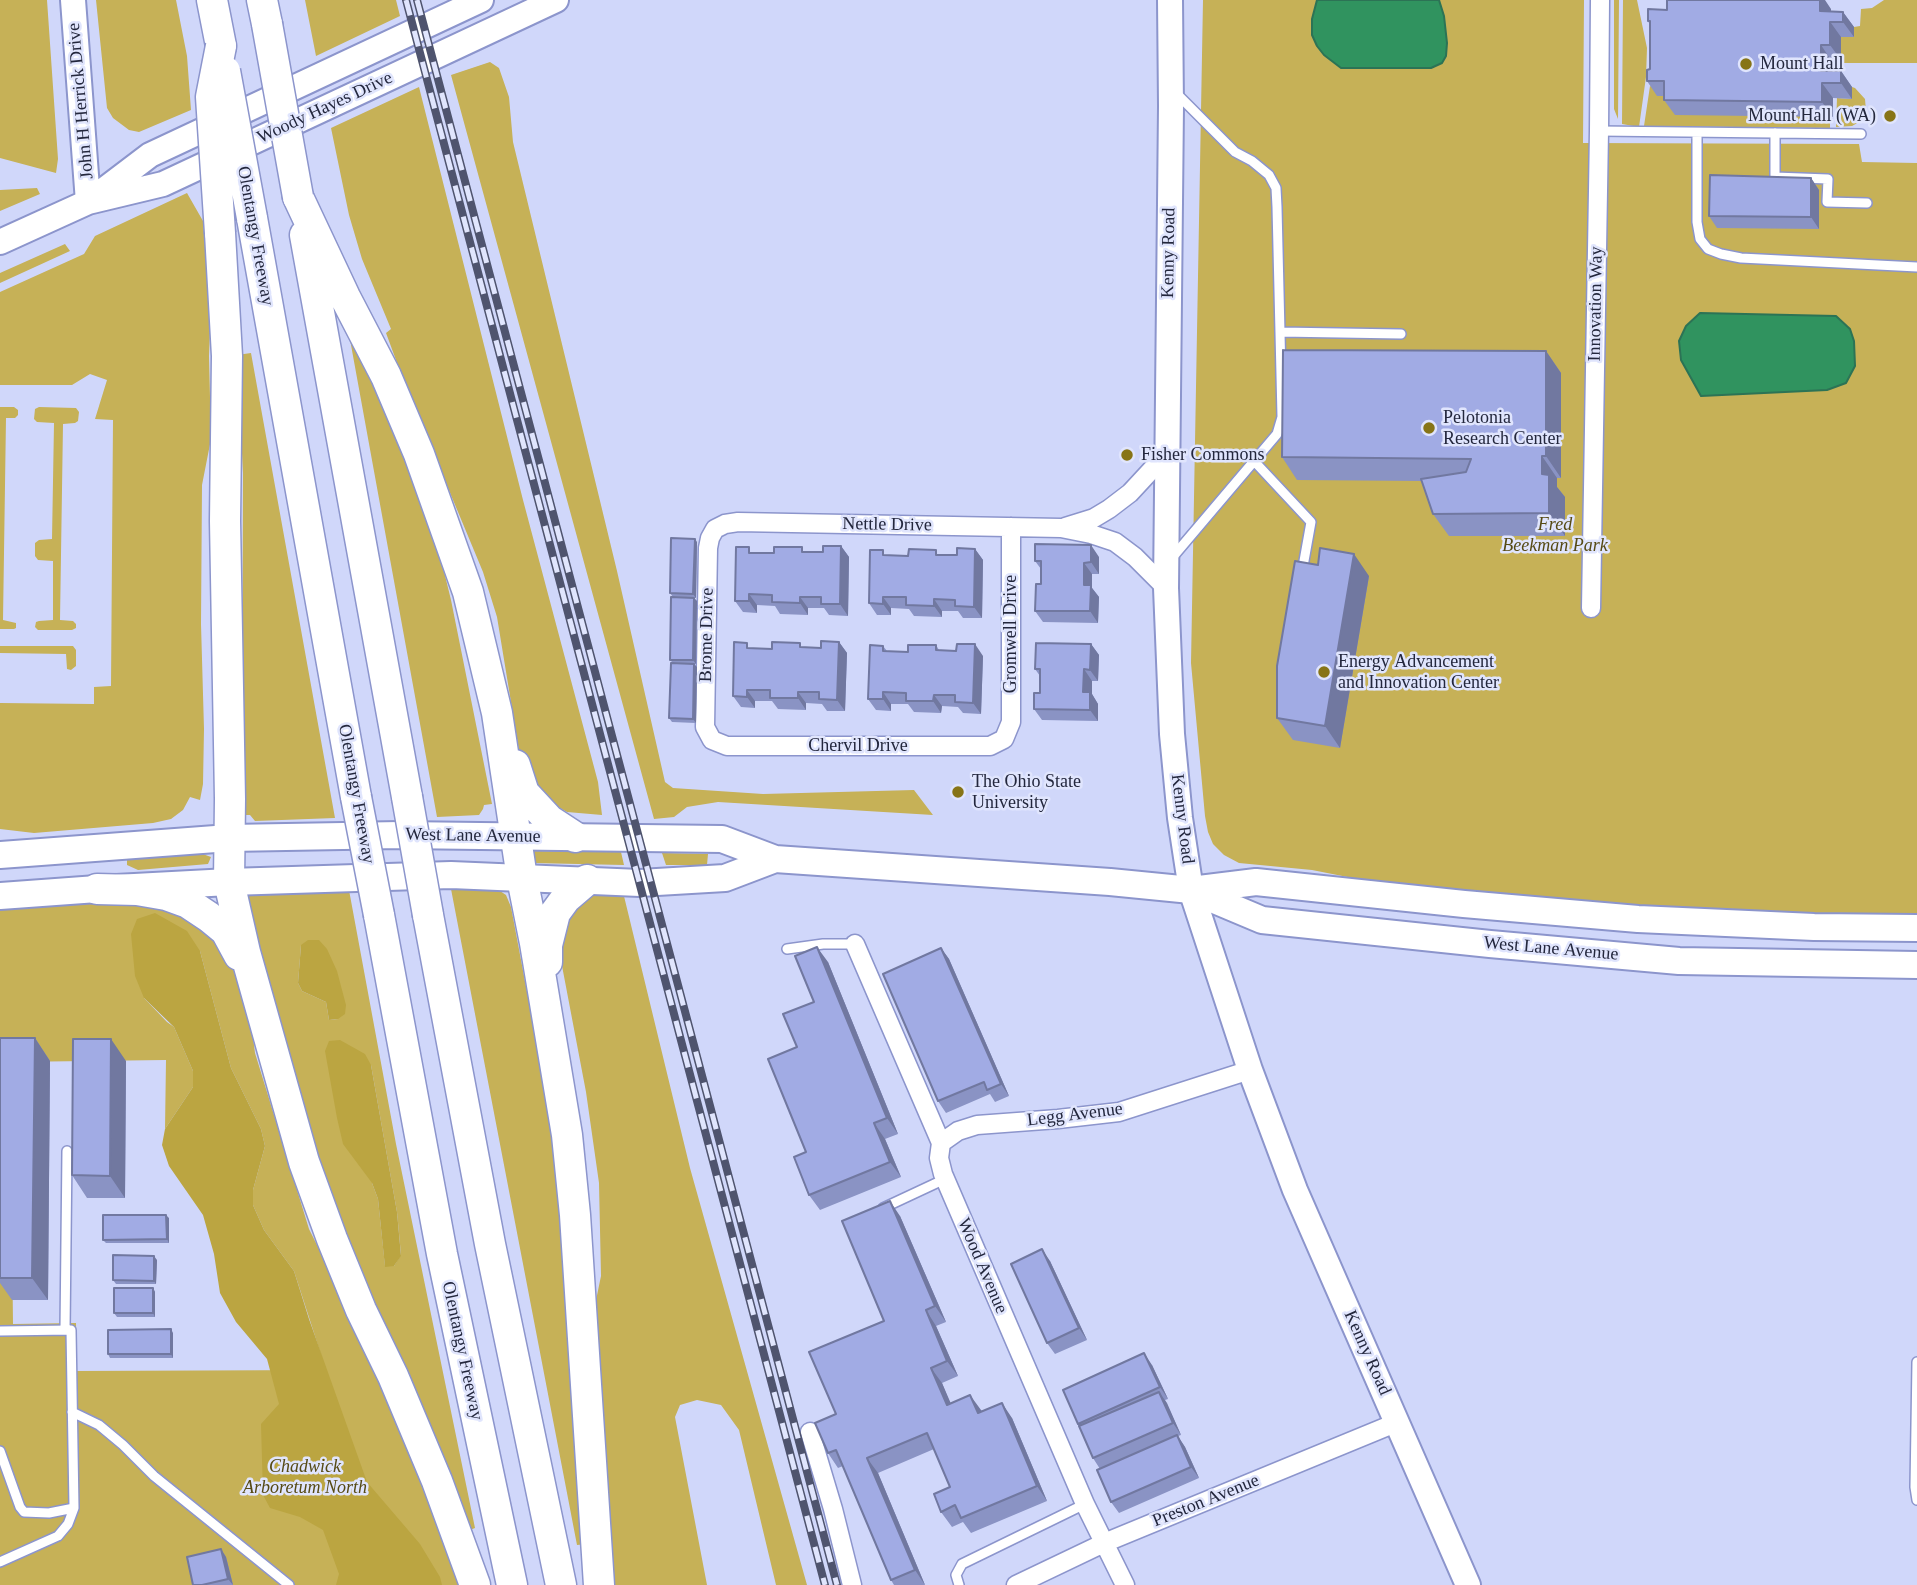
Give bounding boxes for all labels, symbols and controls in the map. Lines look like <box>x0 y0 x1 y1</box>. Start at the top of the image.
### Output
street label: John H Herrick Drive <box>63 22 99 180</box>
place label: Mount Hall <box>1760 53 1843 75</box>
marker: Mount Hall <box>1738 56 1754 72</box>
street label: Woody Hayes Drive <box>254 67 396 149</box>
place label: Mount Hall (WA) <box>1748 105 1876 127</box>
marker: Mount Hall (WA) <box>1882 108 1898 124</box>
street label: Olentangy Freeway <box>232 164 278 308</box>
street label: Kenny Road <box>1157 208 1181 298</box>
street label: Innovation Way <box>1584 246 1608 362</box>
place label: Pelotonia Research Center <box>1443 407 1561 450</box>
marker: Pelotonia Research Center <box>1421 420 1437 436</box>
place label: Fisher Commons <box>1141 444 1265 466</box>
marker: Fisher Commons <box>1119 447 1135 463</box>
street label: Nettle Drive <box>842 513 932 537</box>
park label: Fred Beekman Park <box>1502 514 1608 556</box>
street label: Gromwell Drive <box>1000 575 1022 693</box>
street label: Brome Drive <box>695 588 719 682</box>
place label: Energy Advancement and Innovation Center <box>1338 651 1499 694</box>
marker: Energy Advancement and Innovation Center <box>1316 664 1332 680</box>
street label: Olentangy Freeway <box>333 722 379 866</box>
street label: Chervil Drive <box>808 735 908 757</box>
place label: The Ohio State University <box>972 771 1081 814</box>
street label: Kenny Road <box>1166 773 1198 865</box>
marker: The Ohio State University <box>950 784 966 800</box>
street label: West Lane Avenue <box>405 824 541 848</box>
street label: West Lane Avenue <box>1483 932 1619 966</box>
street label: Legg Avenue <box>1026 1098 1124 1132</box>
street label: Wood Avenue <box>952 1215 1012 1317</box>
street label: Olentangy Freeway <box>437 1280 487 1422</box>
street label: Kenny Road <box>1339 1307 1395 1399</box>
park label: Chadwick Arboretum North <box>243 1456 367 1498</box>
street label: Preston Avenue <box>1150 1470 1262 1532</box>

